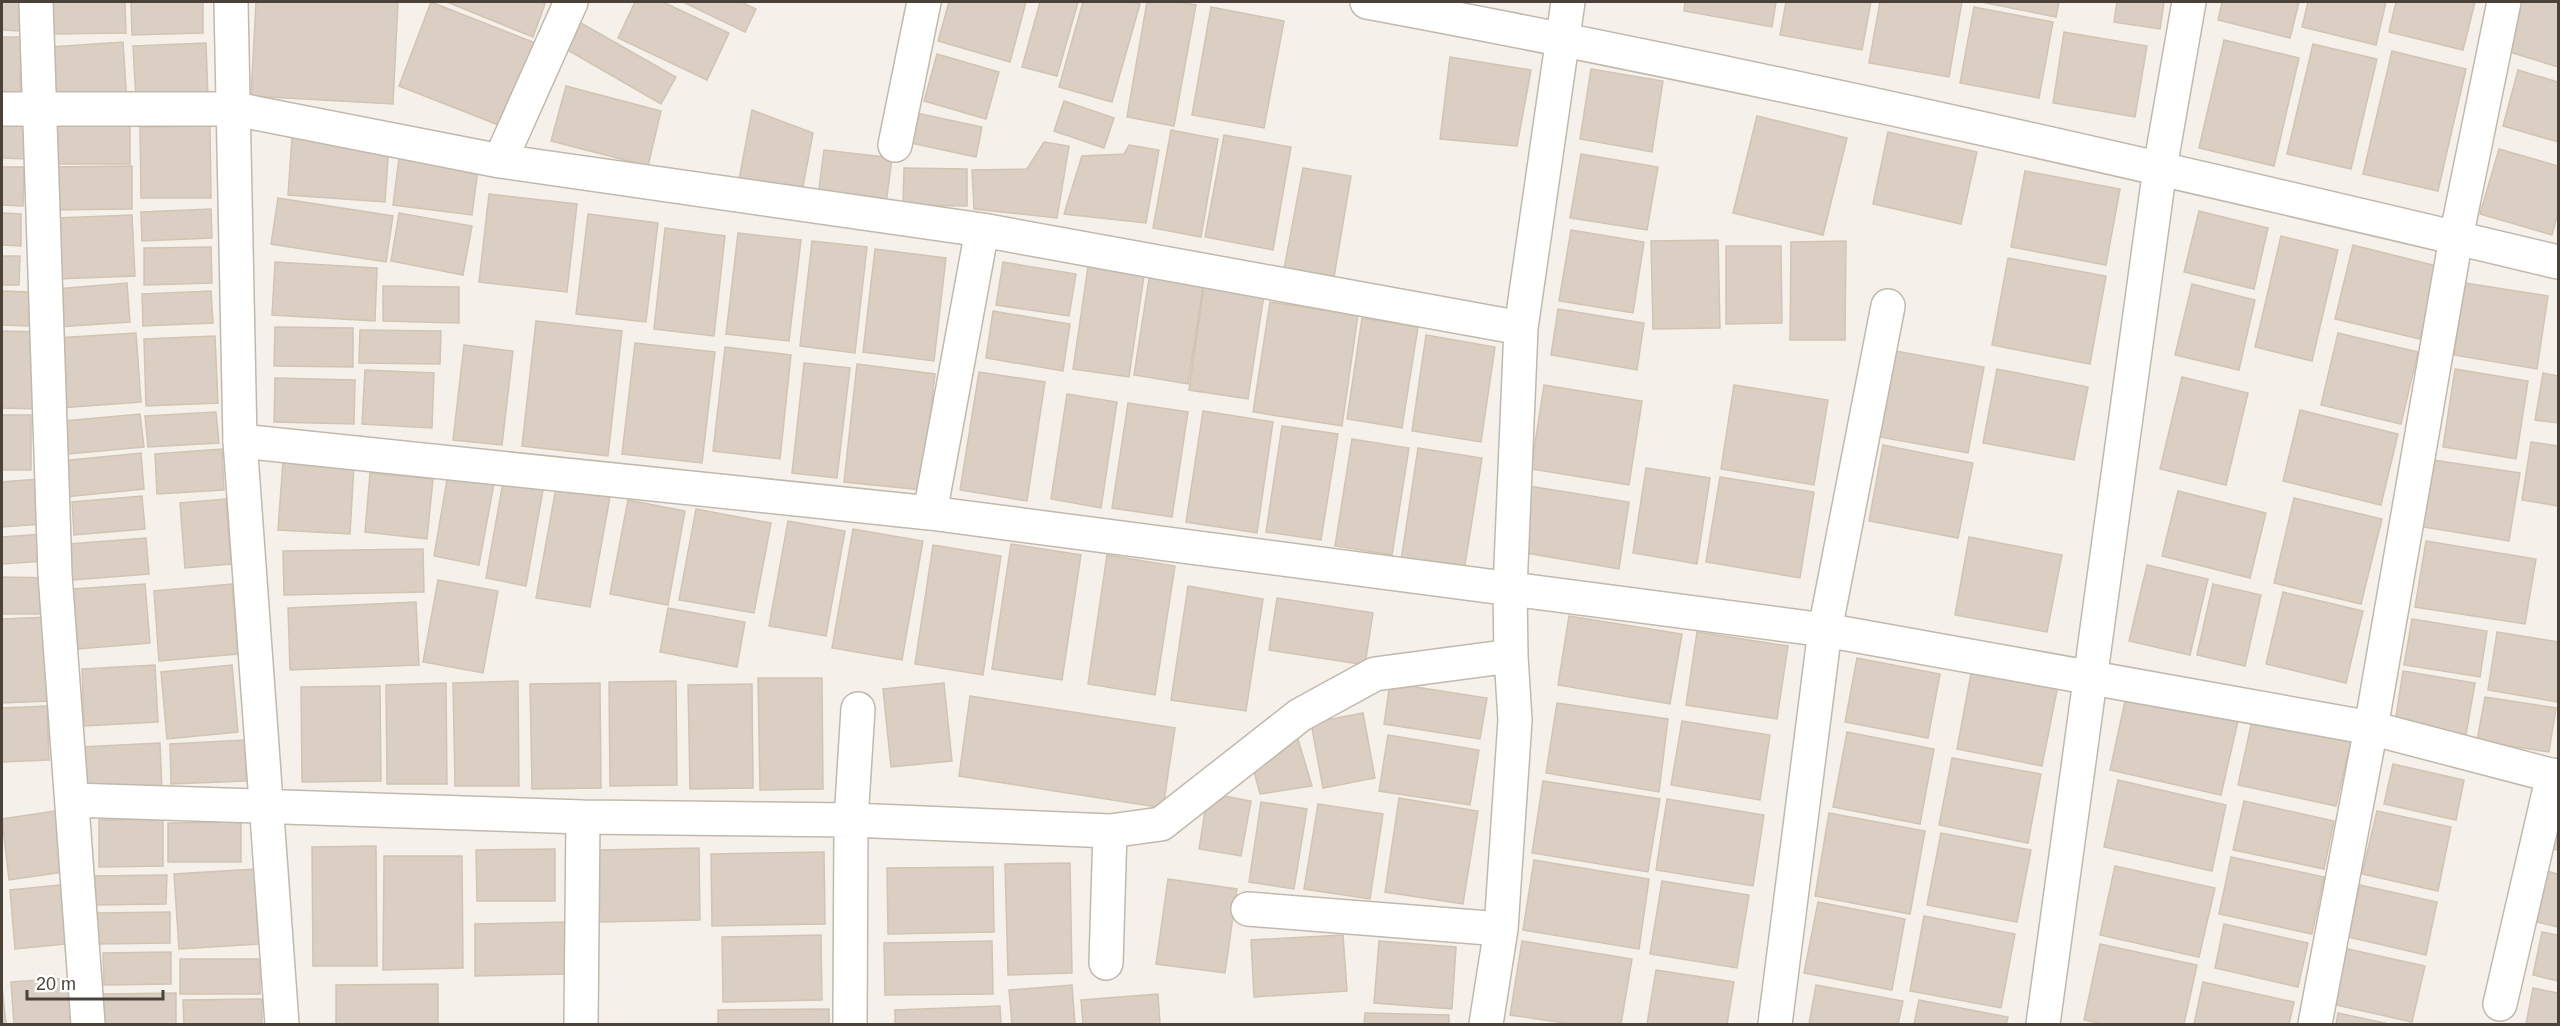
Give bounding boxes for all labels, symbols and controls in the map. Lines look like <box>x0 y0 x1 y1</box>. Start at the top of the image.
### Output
scale bar <box>27 963 164 1001</box>
text: 20 m <box>36 974 76 994</box>

